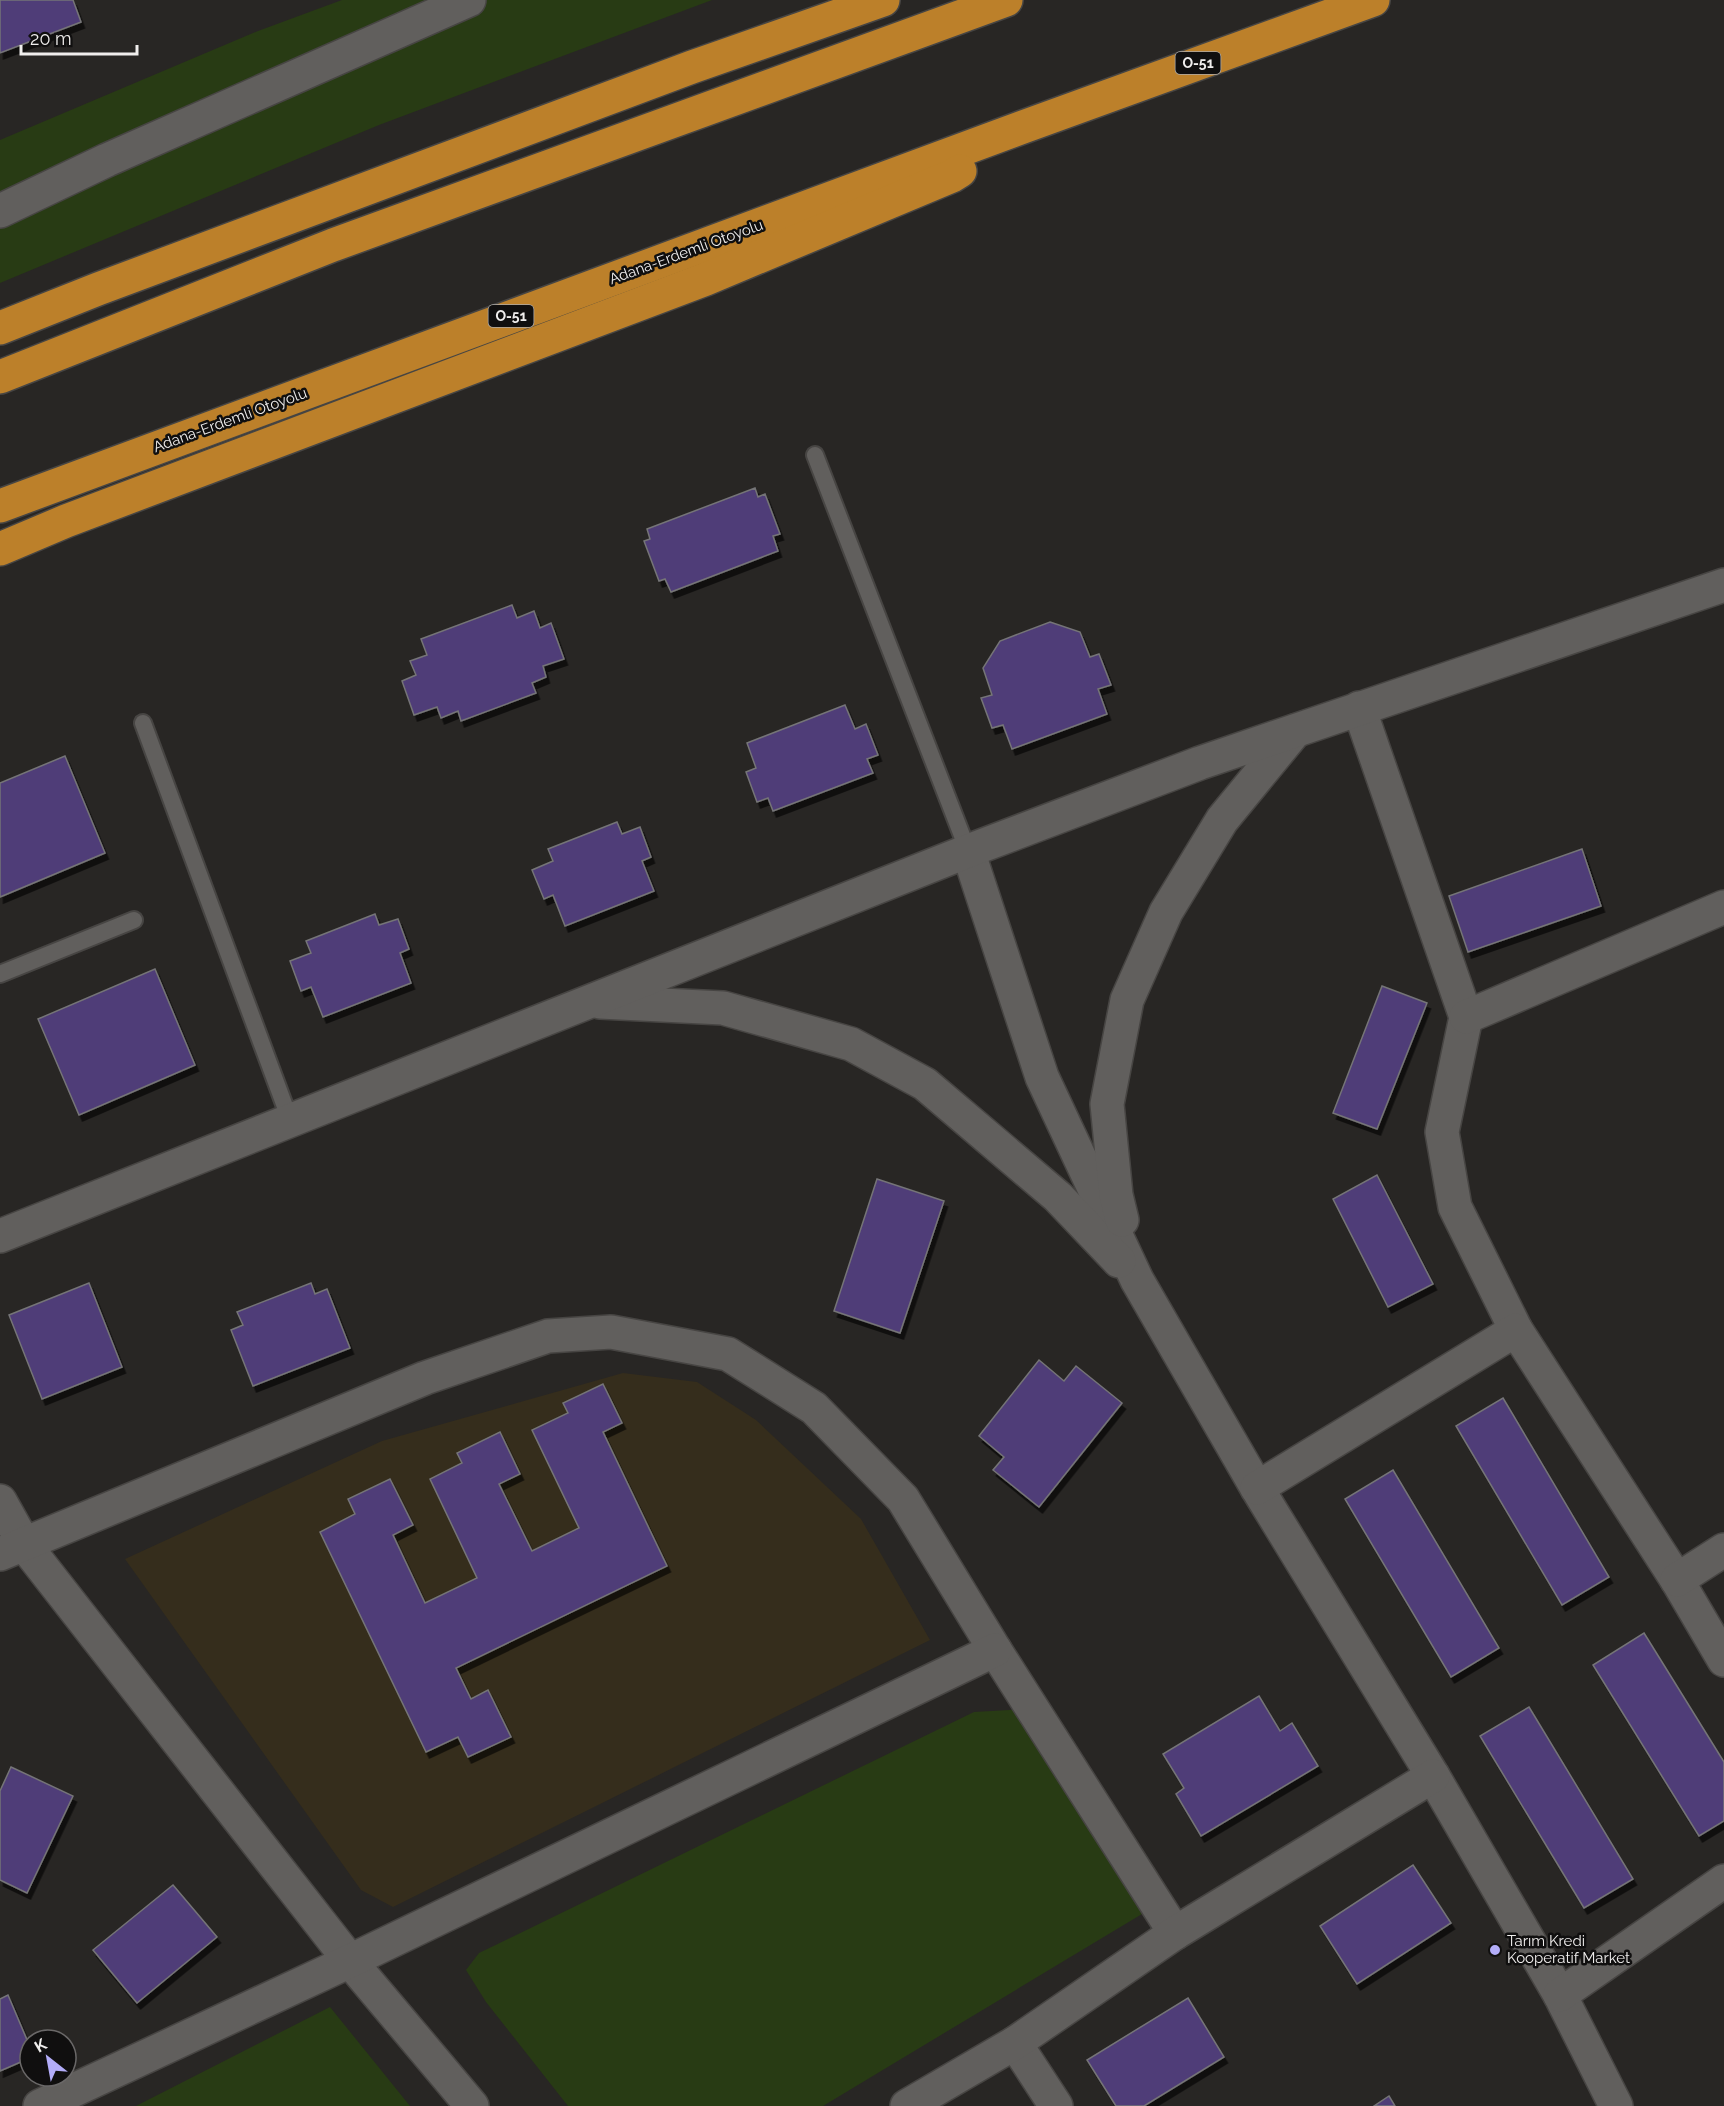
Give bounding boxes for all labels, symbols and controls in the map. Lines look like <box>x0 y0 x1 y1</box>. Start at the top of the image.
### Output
scale bar <box>21 18 136 56</box>
text: 20 m <box>30 28 72 49</box>
road number: O-51 <box>1176 52 1220 74</box>
street label: Adana-Erdemli Otoyolu <box>607 216 765 288</box>
road number: O-51 <box>488 305 534 327</box>
street label: Adana-Erdemli Otoyolu <box>151 384 309 456</box>
place label: Tarım Kredi Kooperatif Market <box>1507 1932 1630 1967</box>
marker: Tarım Kredi Kooperatif Market <box>1488 1943 1502 1957</box>
north arrow <box>18 2028 78 2088</box>
text: K <box>31 2035 50 2056</box>

